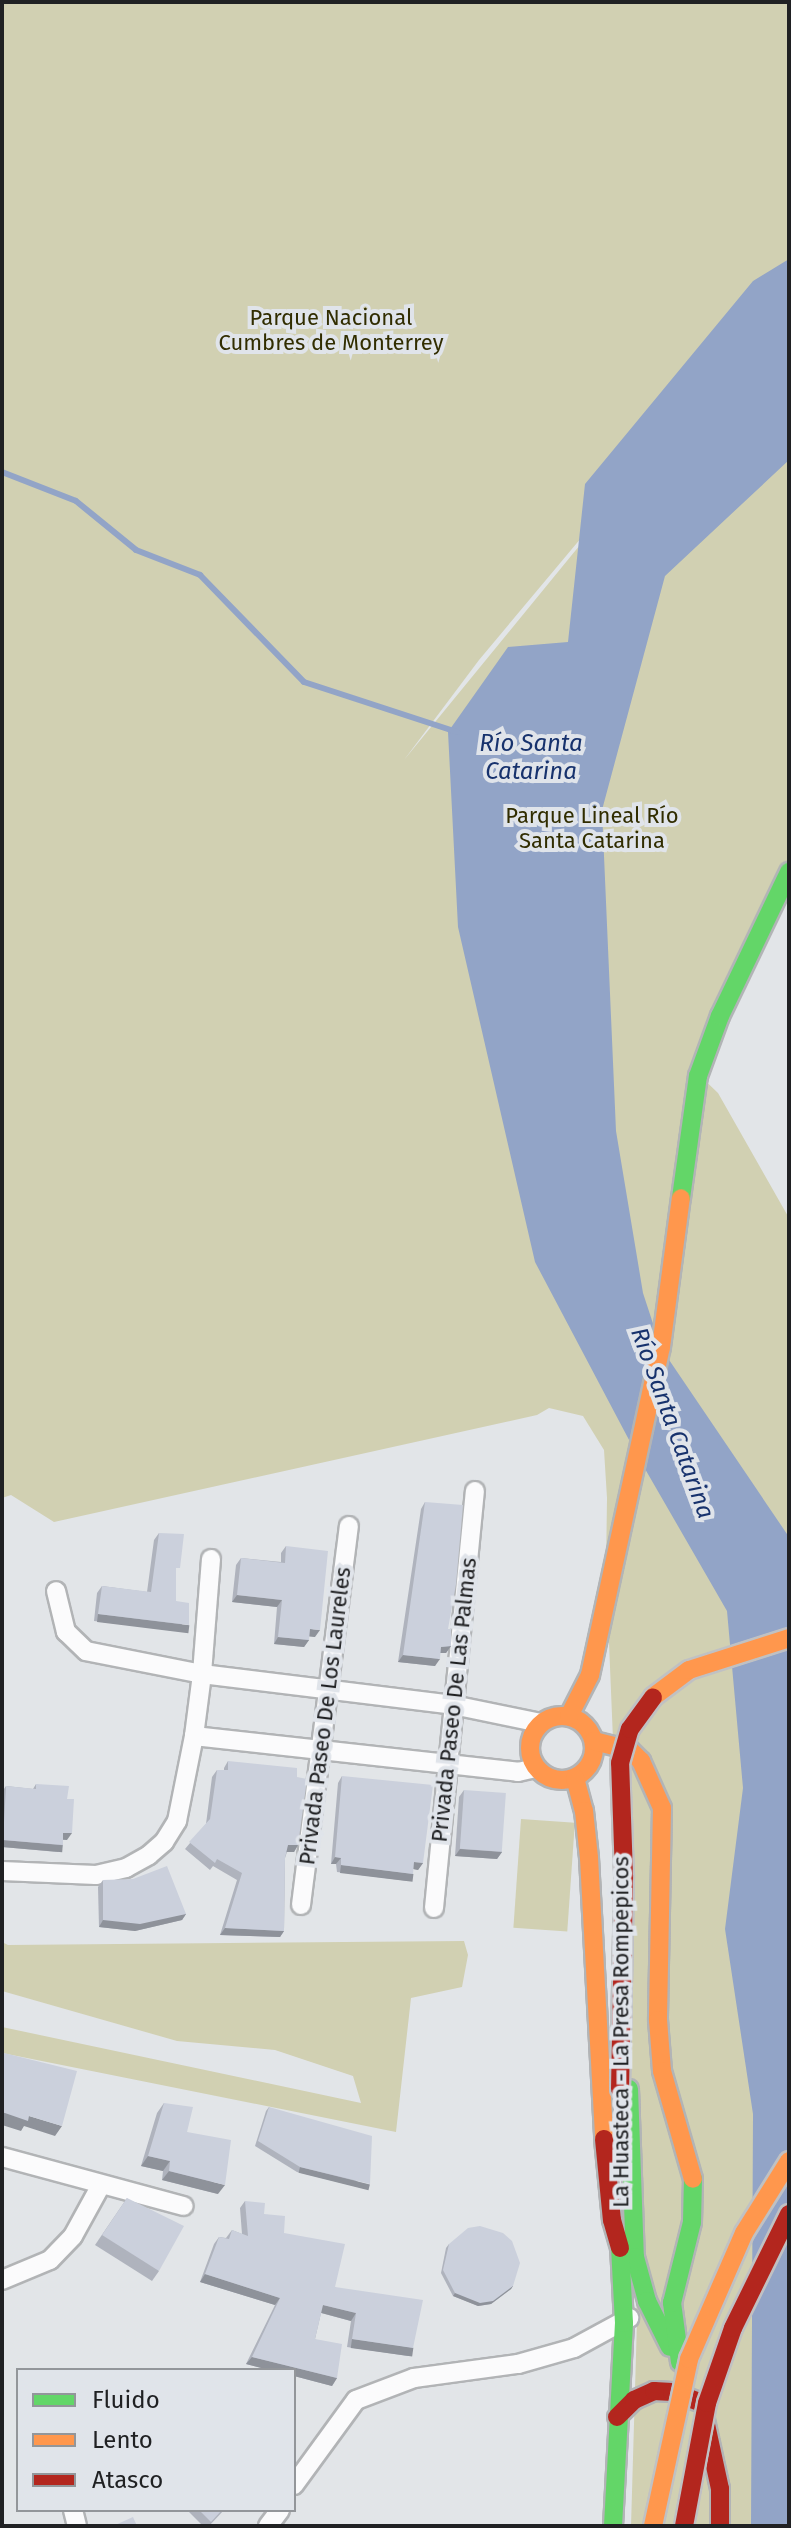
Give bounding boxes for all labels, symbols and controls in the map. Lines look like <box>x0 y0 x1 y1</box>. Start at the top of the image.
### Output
park label: Parque Nacional Cumbres de Monterrey <box>218 304 444 356</box>
water label: Río Santa Catarina <box>479 730 583 786</box>
park label: Parque Lineal Río Santa Catarina <box>505 802 679 854</box>
water label: Río Santa Catarina <box>624 1324 720 1522</box>
street label: Privada Paseo De Las Palmas <box>426 1556 482 1844</box>
street label: Privada Paseo De Los Laureles <box>294 1566 356 1866</box>
street label: La Huasteca - La Presa Rompepicos <box>608 1856 634 2208</box>
legend <box>16 2368 296 2512</box>
text: Fluido <box>92 2386 160 2414</box>
text: Lento <box>92 2426 153 2454</box>
text: Atasco <box>92 2466 163 2494</box>

